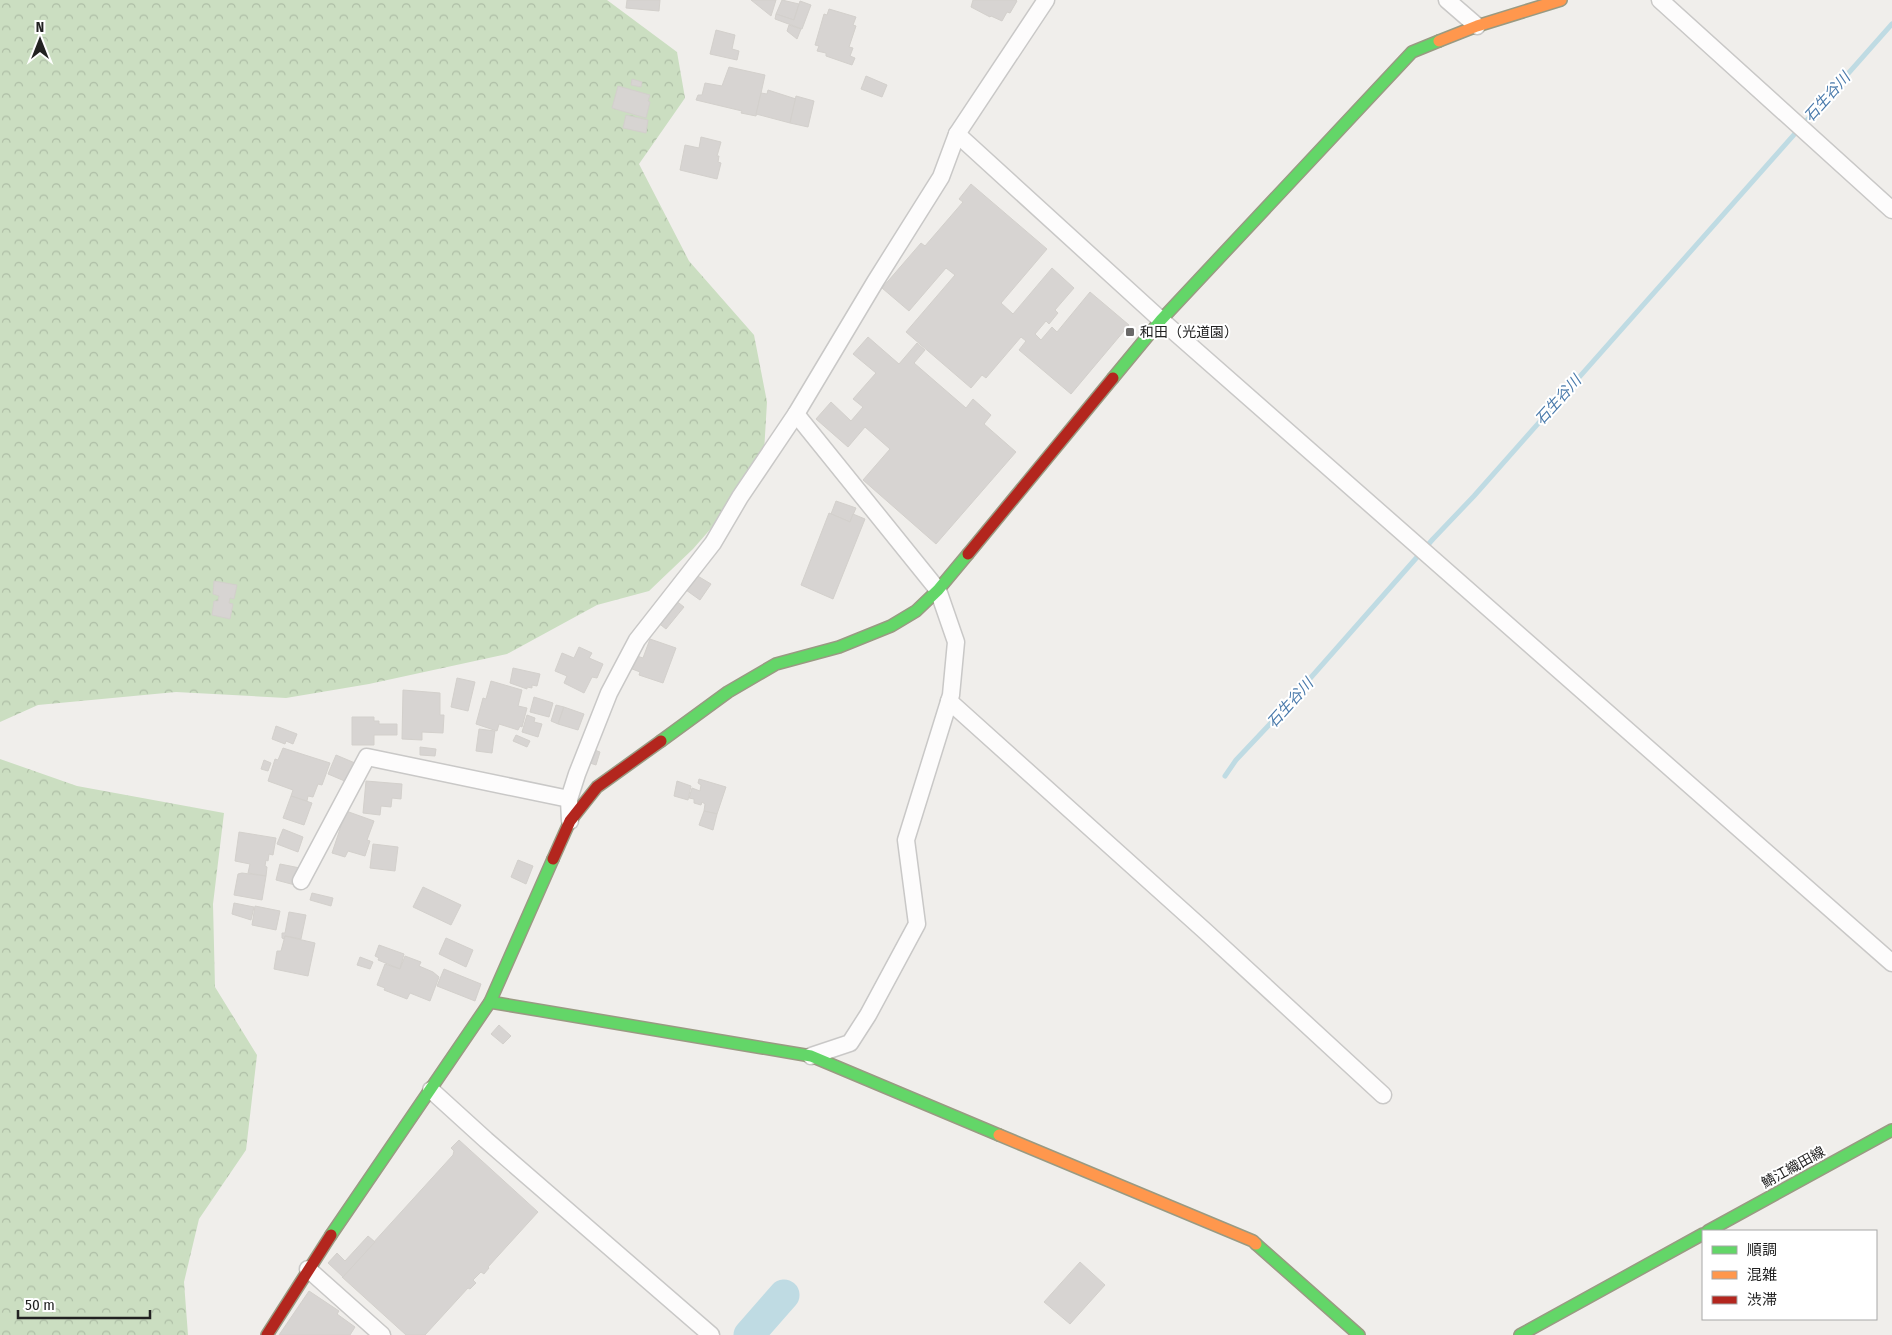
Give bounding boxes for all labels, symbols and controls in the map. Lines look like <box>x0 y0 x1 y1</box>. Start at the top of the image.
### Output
north arrow <box>15 15 65 65</box>
text: N <box>36 19 44 36</box>
water label: 石生谷川 <box>1800 67 1855 125</box>
place label: 和田（光道園） <box>1140 324 1238 341</box>
marker: 和田（光道園） <box>1124 326 1136 338</box>
water label: 石生谷川 <box>1531 370 1586 428</box>
water label: 石生谷川 <box>1263 673 1318 731</box>
street label: 鯖江織田線 <box>1759 1143 1828 1192</box>
legend <box>1702 1230 1877 1320</box>
text: 順調 <box>1747 1241 1777 1259</box>
text: 混雑 <box>1747 1266 1777 1284</box>
scale bar <box>18 1288 150 1320</box>
text: 渋滞 <box>1747 1291 1777 1309</box>
text: 50 m <box>25 1296 55 1314</box>

